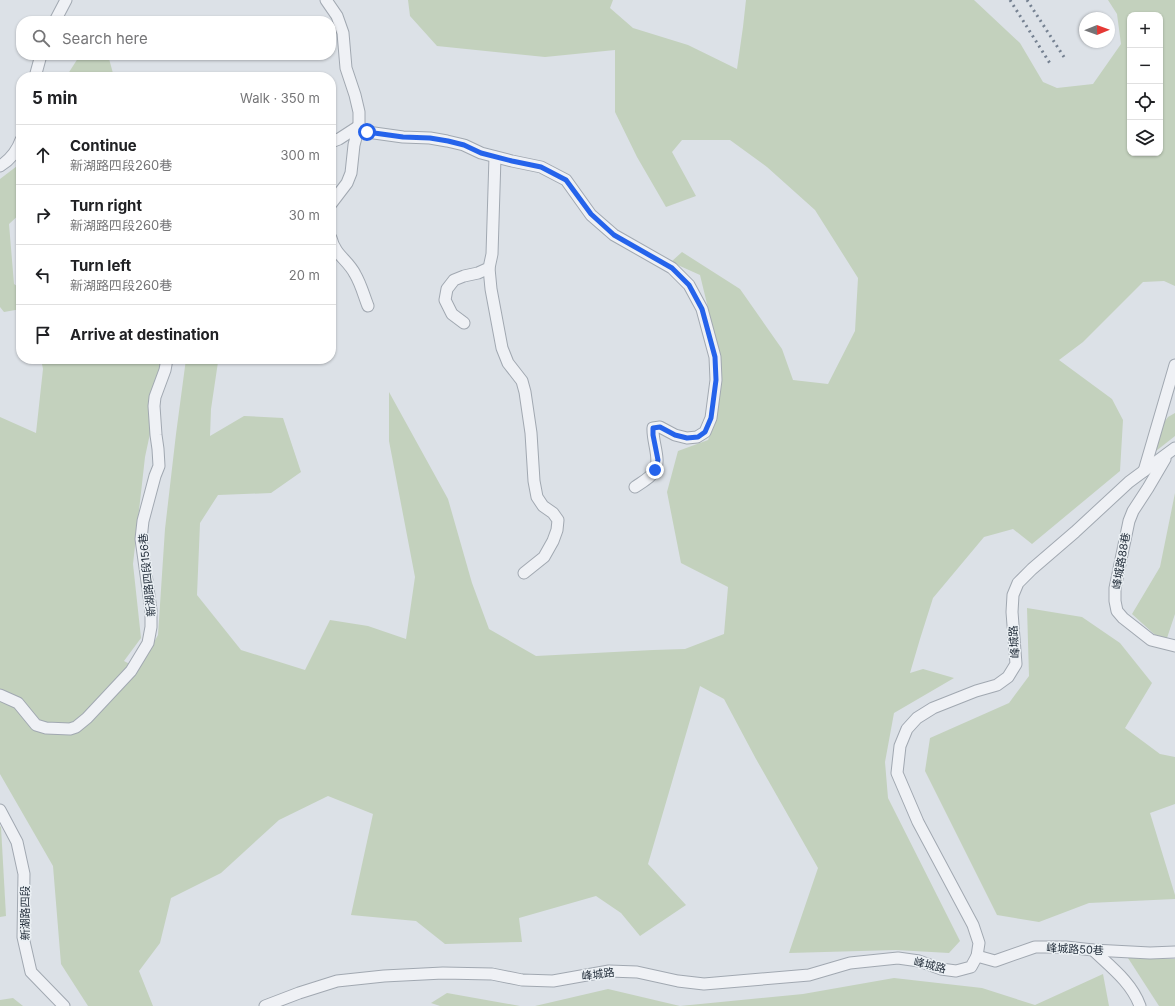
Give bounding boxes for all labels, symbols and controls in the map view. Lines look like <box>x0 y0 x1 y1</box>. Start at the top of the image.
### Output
north arrow <box>1079 12 1115 48</box>
map controls <box>1127 12 1163 156</box>
button: + <box>1127 12 1163 48</box>
search box <box>16 16 336 60</box>
icon: search <box>30 27 52 49</box>
text: Search here <box>62 29 148 48</box>
button: − <box>1127 48 1163 84</box>
button: locate <box>1127 84 1163 120</box>
text: 5 min <box>32 88 78 108</box>
text: Walk · 350 m <box>240 90 320 106</box>
button: layers <box>1127 120 1163 156</box>
route start <box>358 123 376 141</box>
text: Continue <box>70 136 137 155</box>
icon: ahead <box>32 144 54 166</box>
text: 300 m <box>281 147 320 163</box>
text: 新湖路四段260巷 <box>70 157 172 173</box>
text: Turn right <box>70 196 142 215</box>
icon: right <box>32 204 54 226</box>
text: 30 m <box>289 207 320 223</box>
text: 新湖路四段260巷 <box>70 217 172 233</box>
text: Turn left <box>70 256 131 275</box>
icon: left <box>32 264 54 286</box>
text: 20 m <box>289 267 320 283</box>
text: 新湖路四段260巷 <box>70 277 172 293</box>
icon: arrive <box>32 324 54 346</box>
text: Arrive at destination <box>70 325 219 344</box>
route end <box>646 461 664 479</box>
street label: 峰城路88巷 <box>1109 531 1133 591</box>
street label: 新湖路四段156巷 <box>136 533 158 617</box>
street label: 峰城路 <box>1006 625 1022 659</box>
street label: 新湖路四段 <box>18 886 32 941</box>
street label: 峰城路50巷 <box>1046 941 1104 957</box>
street label: 峰城路 <box>912 954 948 976</box>
street label: 峰城路 <box>581 965 615 983</box>

